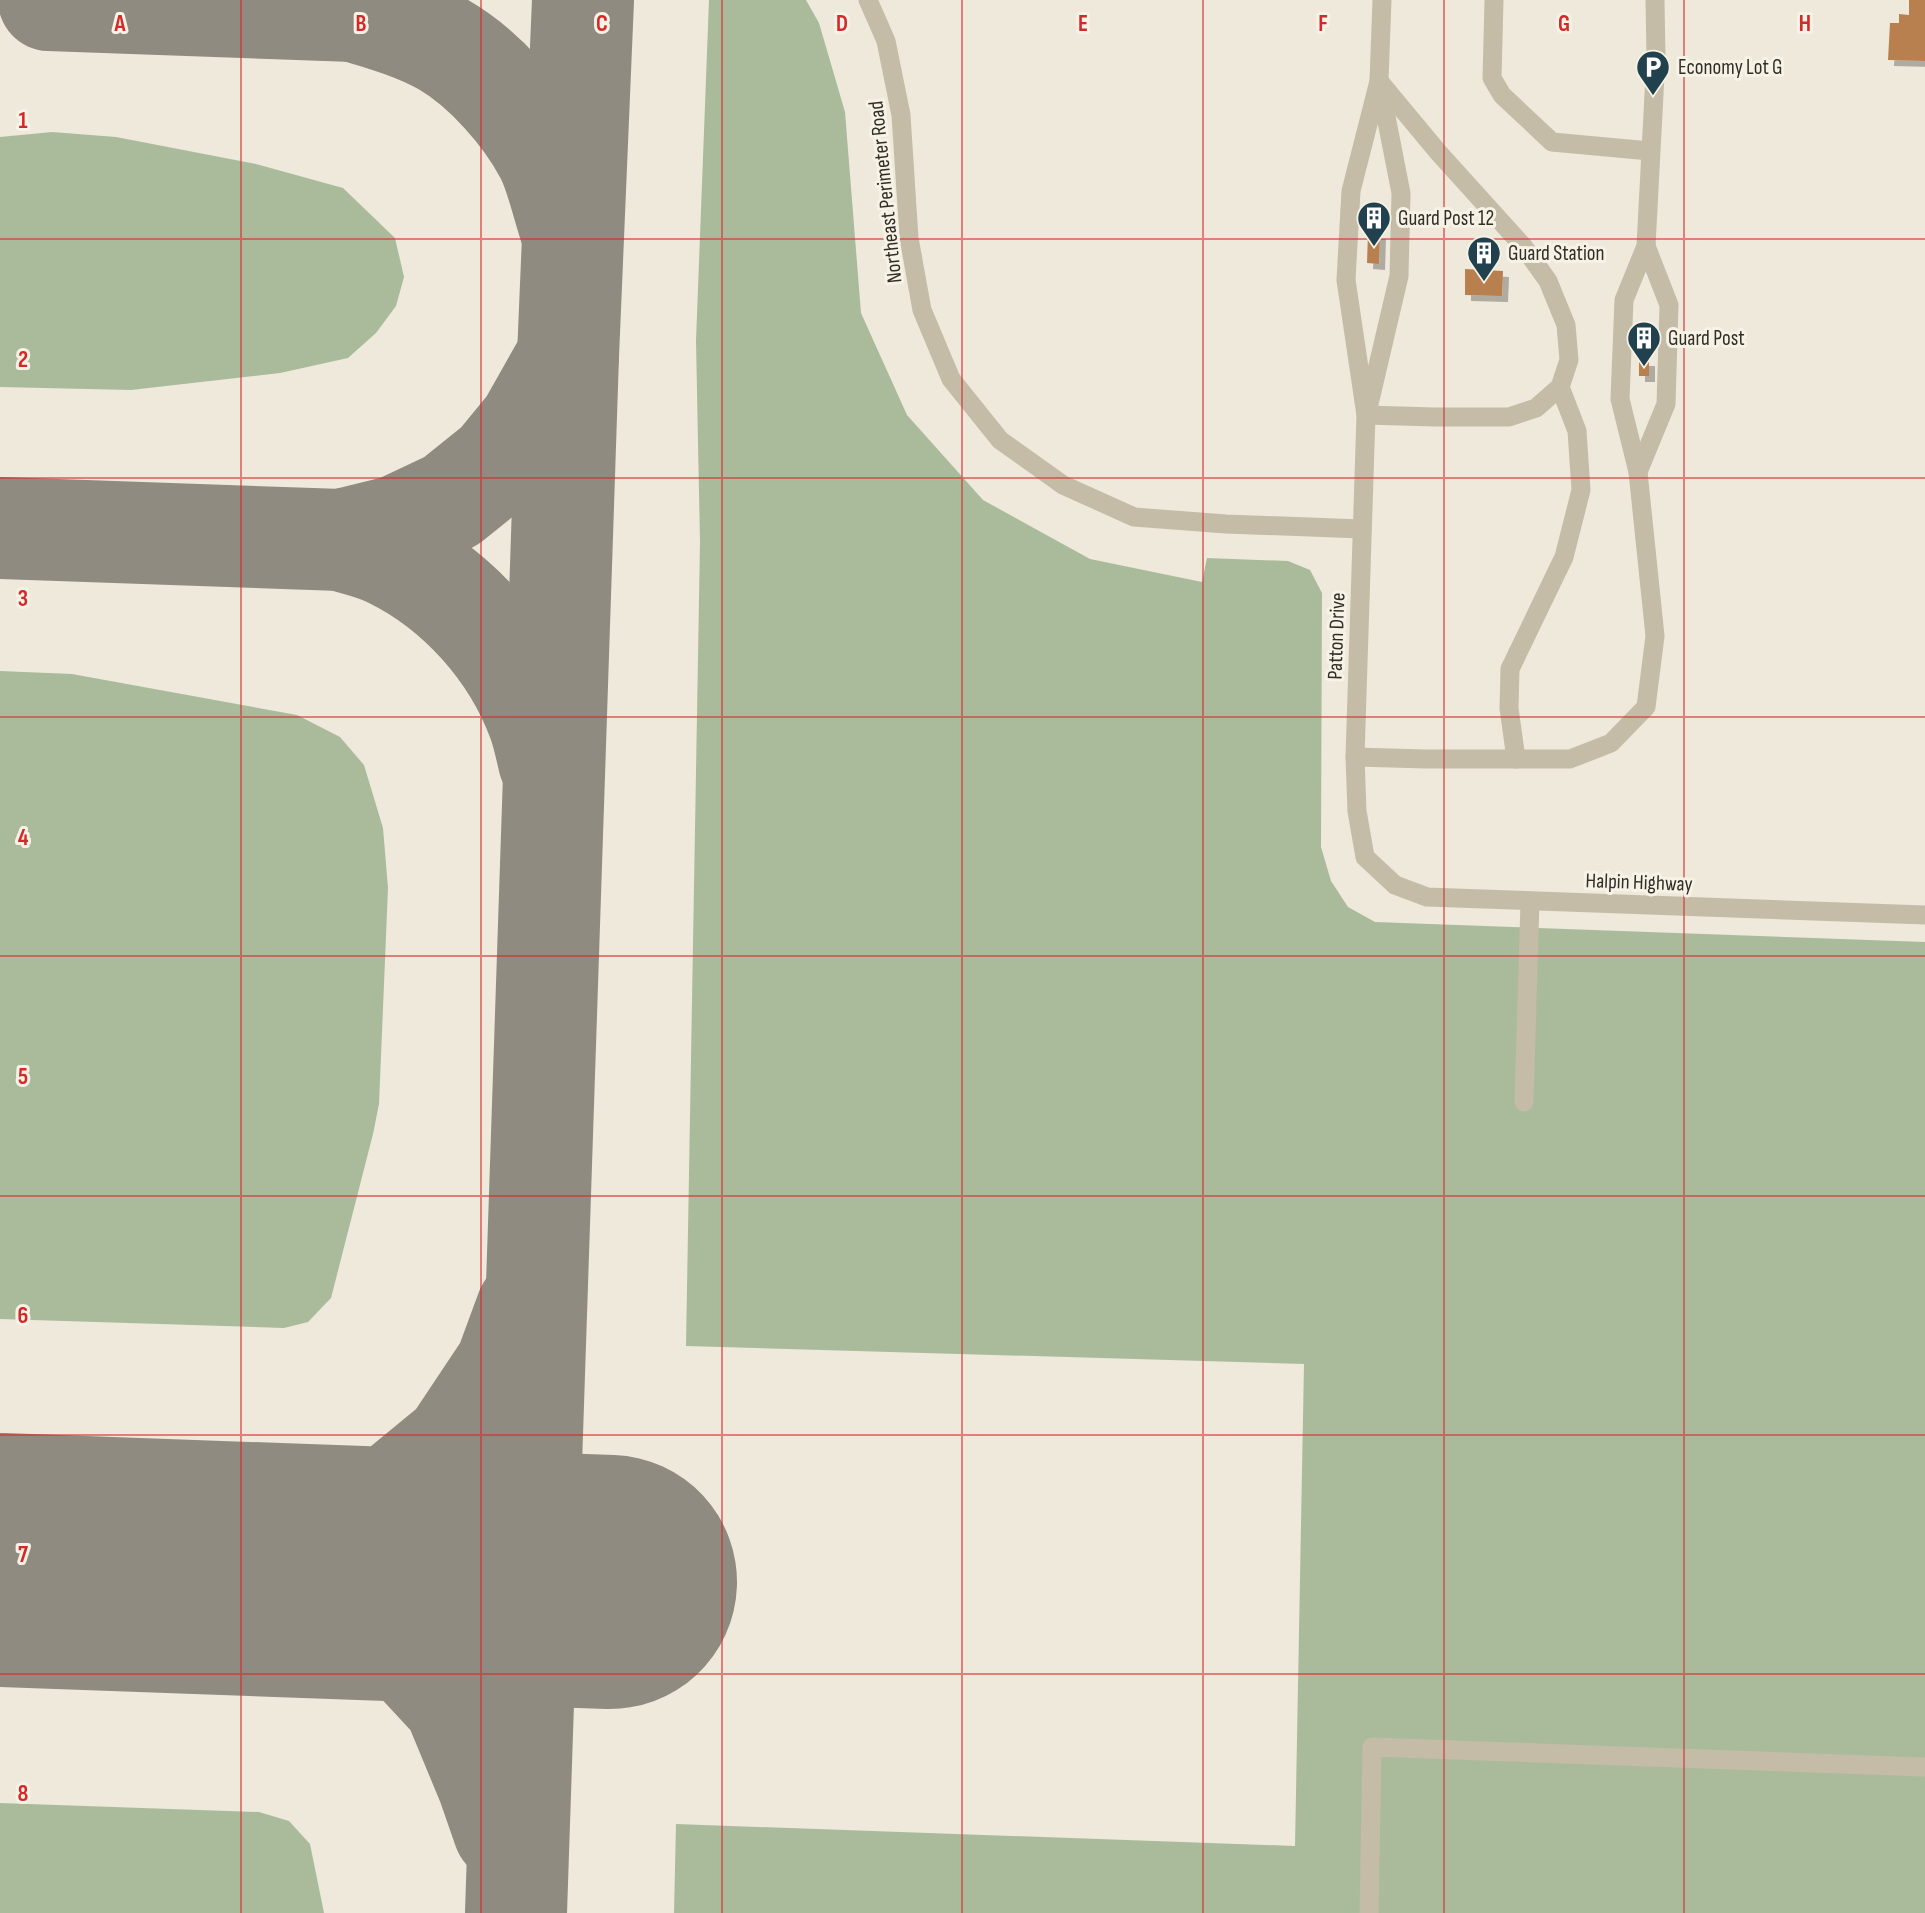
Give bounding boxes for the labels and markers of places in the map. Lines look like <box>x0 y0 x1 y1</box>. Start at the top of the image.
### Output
parking icon: Economy Lot G <box>1634 48 1672 97</box>
place label: Economy Lot G <box>1678 55 1783 80</box>
building icon: Guard Post 12 <box>1355 199 1393 248</box>
place label: Guard Post 12 <box>1398 206 1494 231</box>
building icon: Guard Station <box>1465 234 1503 283</box>
place label: Guard Station <box>1508 241 1605 266</box>
building icon: Guard Post <box>1625 319 1663 368</box>
place label: Guard Post <box>1668 326 1745 351</box>

